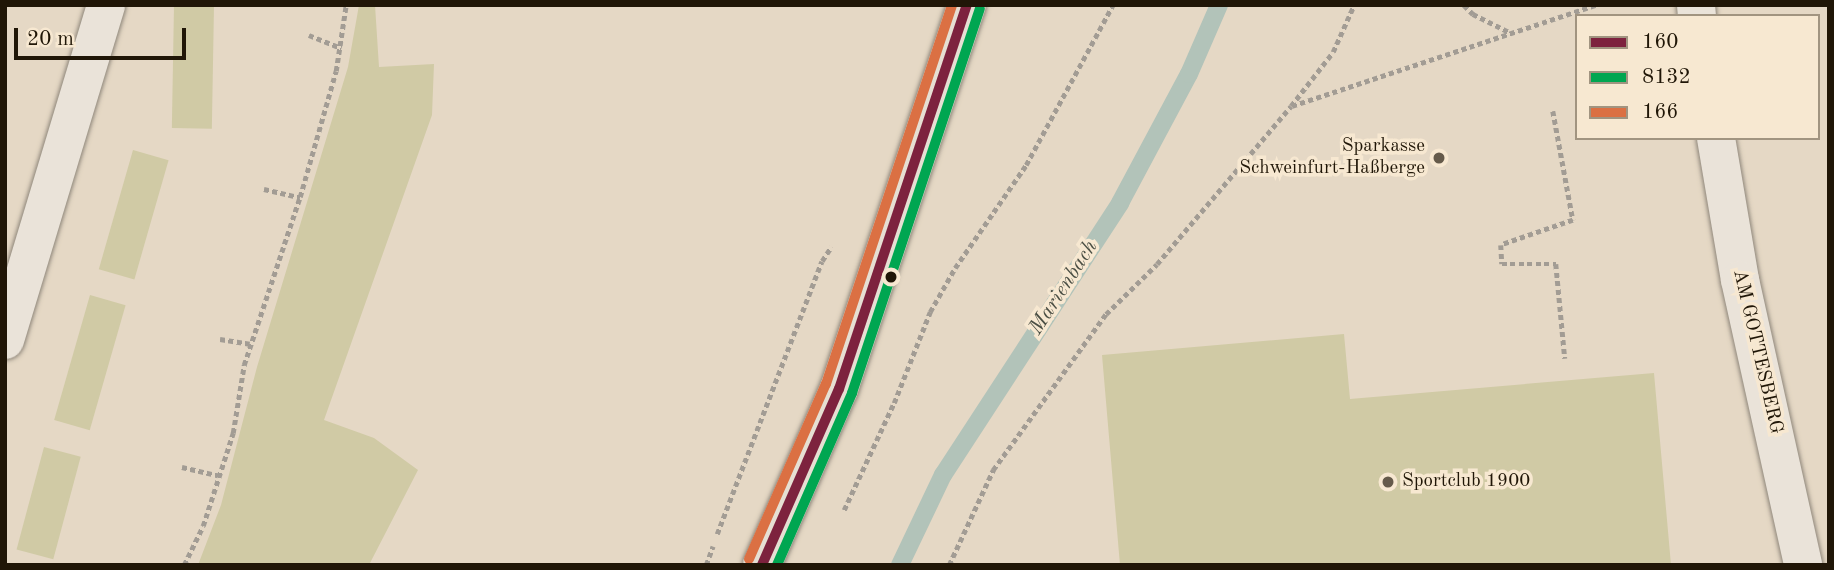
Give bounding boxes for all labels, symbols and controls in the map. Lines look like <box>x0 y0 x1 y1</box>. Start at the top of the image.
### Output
scale bar <box>18 14 189 58</box>
legend <box>1575 14 1820 140</box>
text: 20 m <box>27 29 74 50</box>
text: 160 <box>1642 32 1679 53</box>
text: 8132 <box>1642 67 1691 88</box>
text: 166 <box>1642 102 1679 123</box>
place label: Sparkasse Schweinfurt-Haßberge <box>1239 136 1425 180</box>
marker: Sparkasse Schweinfurt-Haßberge <box>1431 150 1447 166</box>
water label: Marienbach <box>1024 236 1104 340</box>
street label: AM GOTTESBERG <box>1727 267 1787 437</box>
unlabelled marker <box>884 270 898 284</box>
place label: Sportclub 1900 <box>1402 471 1530 493</box>
marker: Sportclub 1900 <box>1380 474 1396 490</box>

